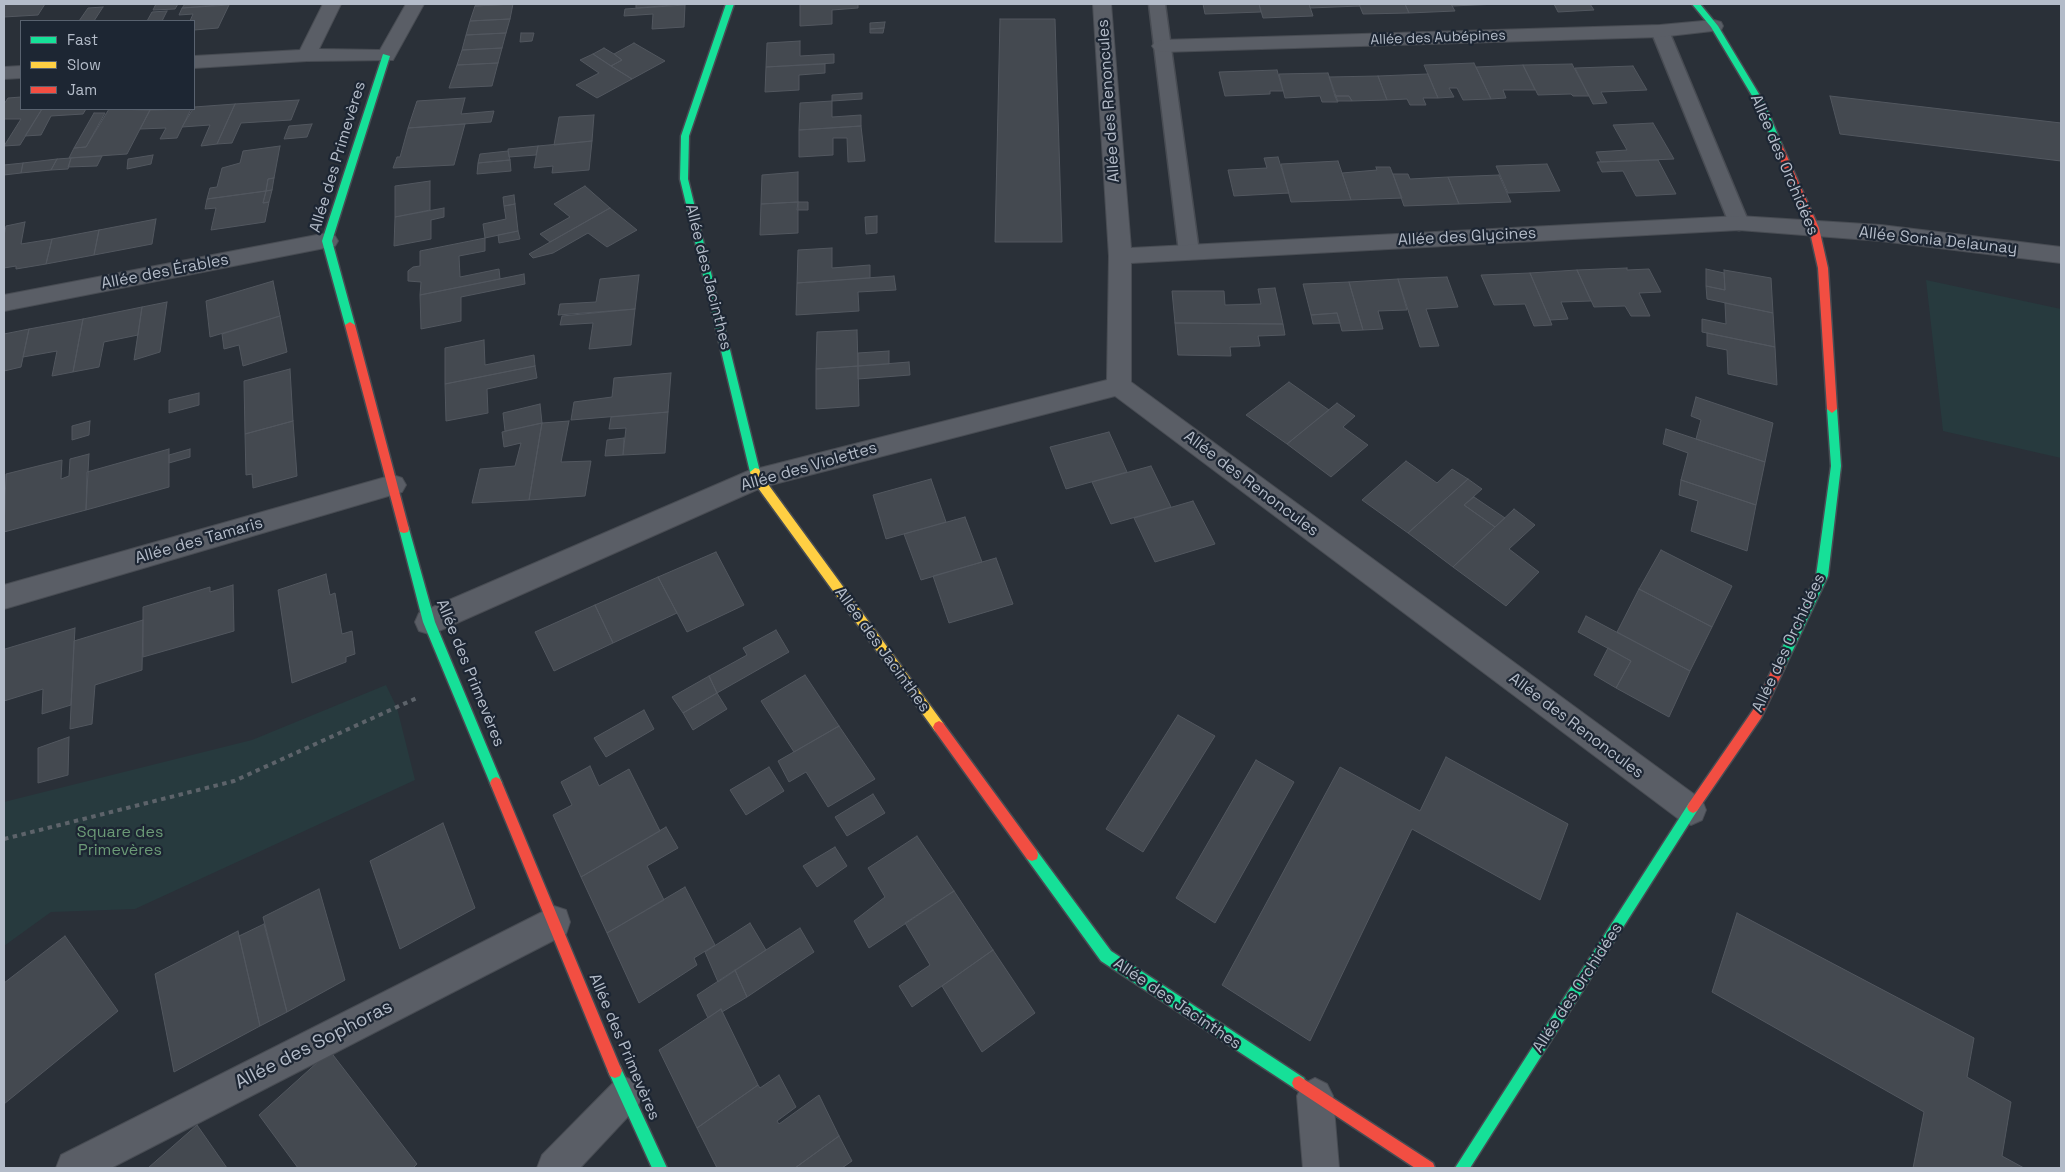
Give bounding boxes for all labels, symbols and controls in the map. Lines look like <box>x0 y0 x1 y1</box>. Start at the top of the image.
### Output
street label: Allée des Renoncules <box>1094 19 1124 183</box>
legend <box>20 20 195 110</box>
street label: Allée des Aubépines <box>1370 27 1506 49</box>
text: Fast <box>67 30 98 49</box>
text: Slow <box>67 55 101 74</box>
street label: Allée des Primevères <box>306 79 370 235</box>
text: Jam <box>67 80 97 99</box>
street label: Allée des Orchidées <box>1746 92 1822 238</box>
street label: Allée des Jacinthes <box>681 202 735 352</box>
street label: Allée Sonia Delaunay <box>1858 223 2018 259</box>
street label: Allée des Glycines <box>1397 224 1537 250</box>
street label: Allée des Érables <box>100 250 230 294</box>
street label: Allée des Renoncules <box>1180 427 1322 541</box>
street label: Allée des Violettes <box>739 438 879 496</box>
street label: Allée des Tamaris <box>133 514 265 568</box>
street label: Allée des Orchidées <box>1748 571 1830 715</box>
street label: Allée des Jacinthes <box>830 584 934 716</box>
street label: Allée des Primevères <box>432 597 508 749</box>
street label: Allée des Renoncules <box>1505 669 1647 783</box>
park label: Square des Primevères <box>77 823 163 861</box>
street label: Allée des Orchidées <box>1529 920 1627 1056</box>
street label: Allée des Jacinthes <box>1110 954 1244 1054</box>
street label: Allée des Primevères <box>584 971 664 1123</box>
street label: Allée des Sophoras <box>231 995 397 1095</box>

